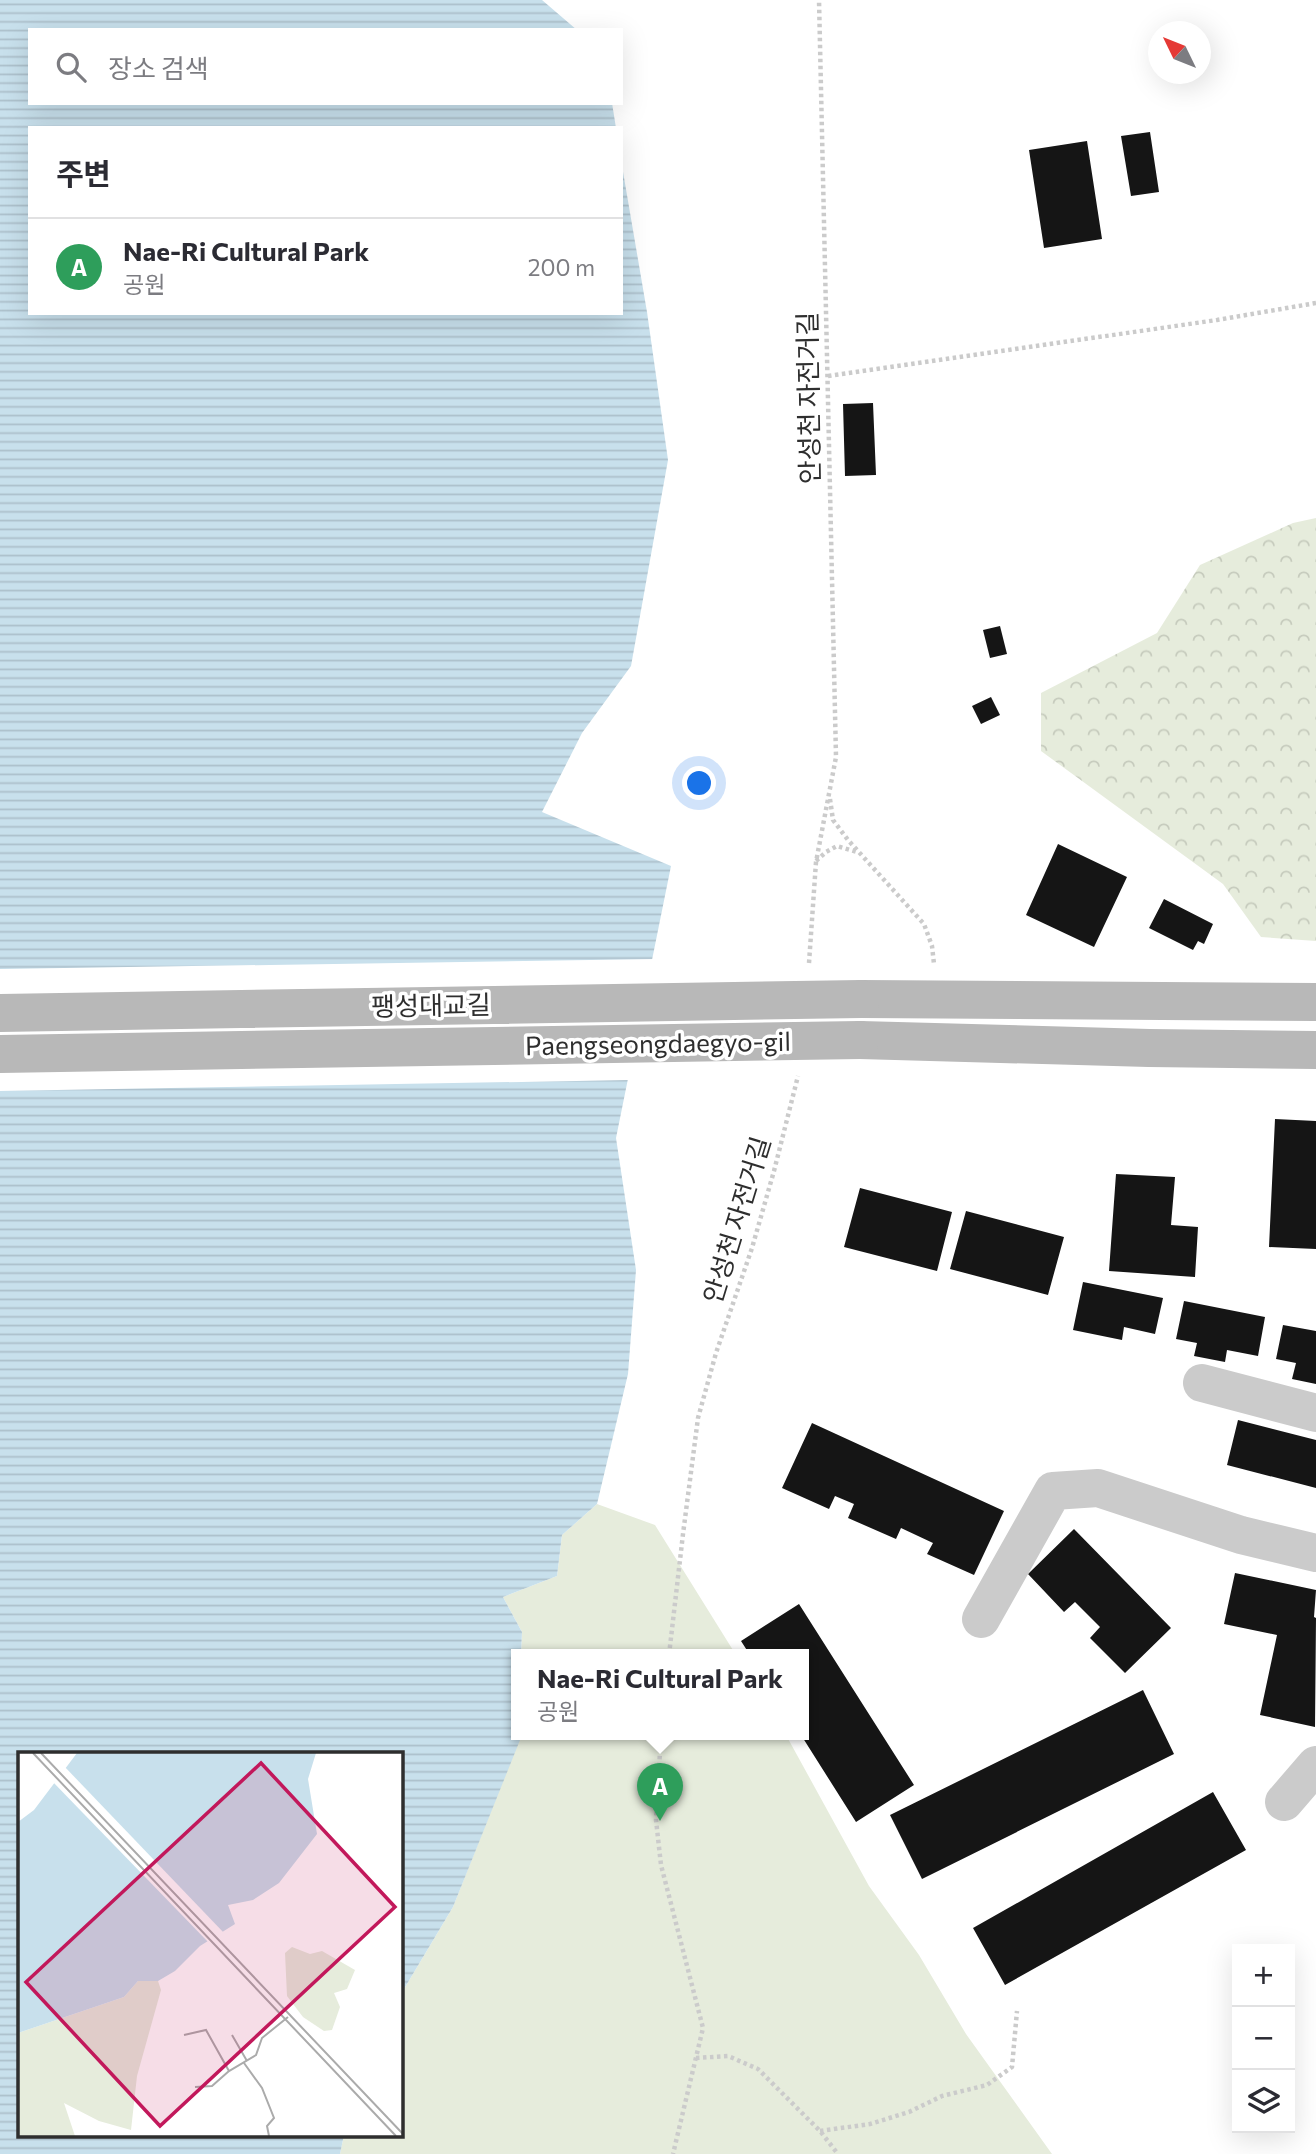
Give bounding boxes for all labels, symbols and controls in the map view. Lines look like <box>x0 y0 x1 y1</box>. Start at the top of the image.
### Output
north arrow <box>1148 21 1211 84</box>
search box <box>28 28 623 105</box>
icon: search <box>52 48 90 86</box>
text: 장소 검색 <box>108 52 209 83</box>
text: 주변 <box>56 154 111 191</box>
text: Nae-Ri Cultural Park <box>123 235 369 266</box>
text: A <box>71 253 87 281</box>
text: 200 m <box>528 253 595 281</box>
text: 공원 <box>123 270 165 298</box>
street label: 안성천 자전거길 <box>790 312 825 484</box>
your location <box>682 766 716 800</box>
street label: 팽성대교길 <box>371 988 491 1021</box>
street label: Paengseongdaegyo-gil <box>525 1025 791 1060</box>
street label: 안성천 자전거길 <box>696 1133 776 1307</box>
popup <box>511 1649 809 1740</box>
text: Nae-Ri Cultural Park <box>537 1662 783 1693</box>
text: 공원 <box>537 1697 579 1725</box>
inset map <box>18 1752 402 2136</box>
pin: A <box>637 1763 683 1821</box>
map controls <box>1232 1944 1295 2133</box>
button: + <box>1232 1944 1295 2007</box>
button: − <box>1232 2007 1295 2070</box>
button: layers <box>1232 2070 1295 2133</box>

